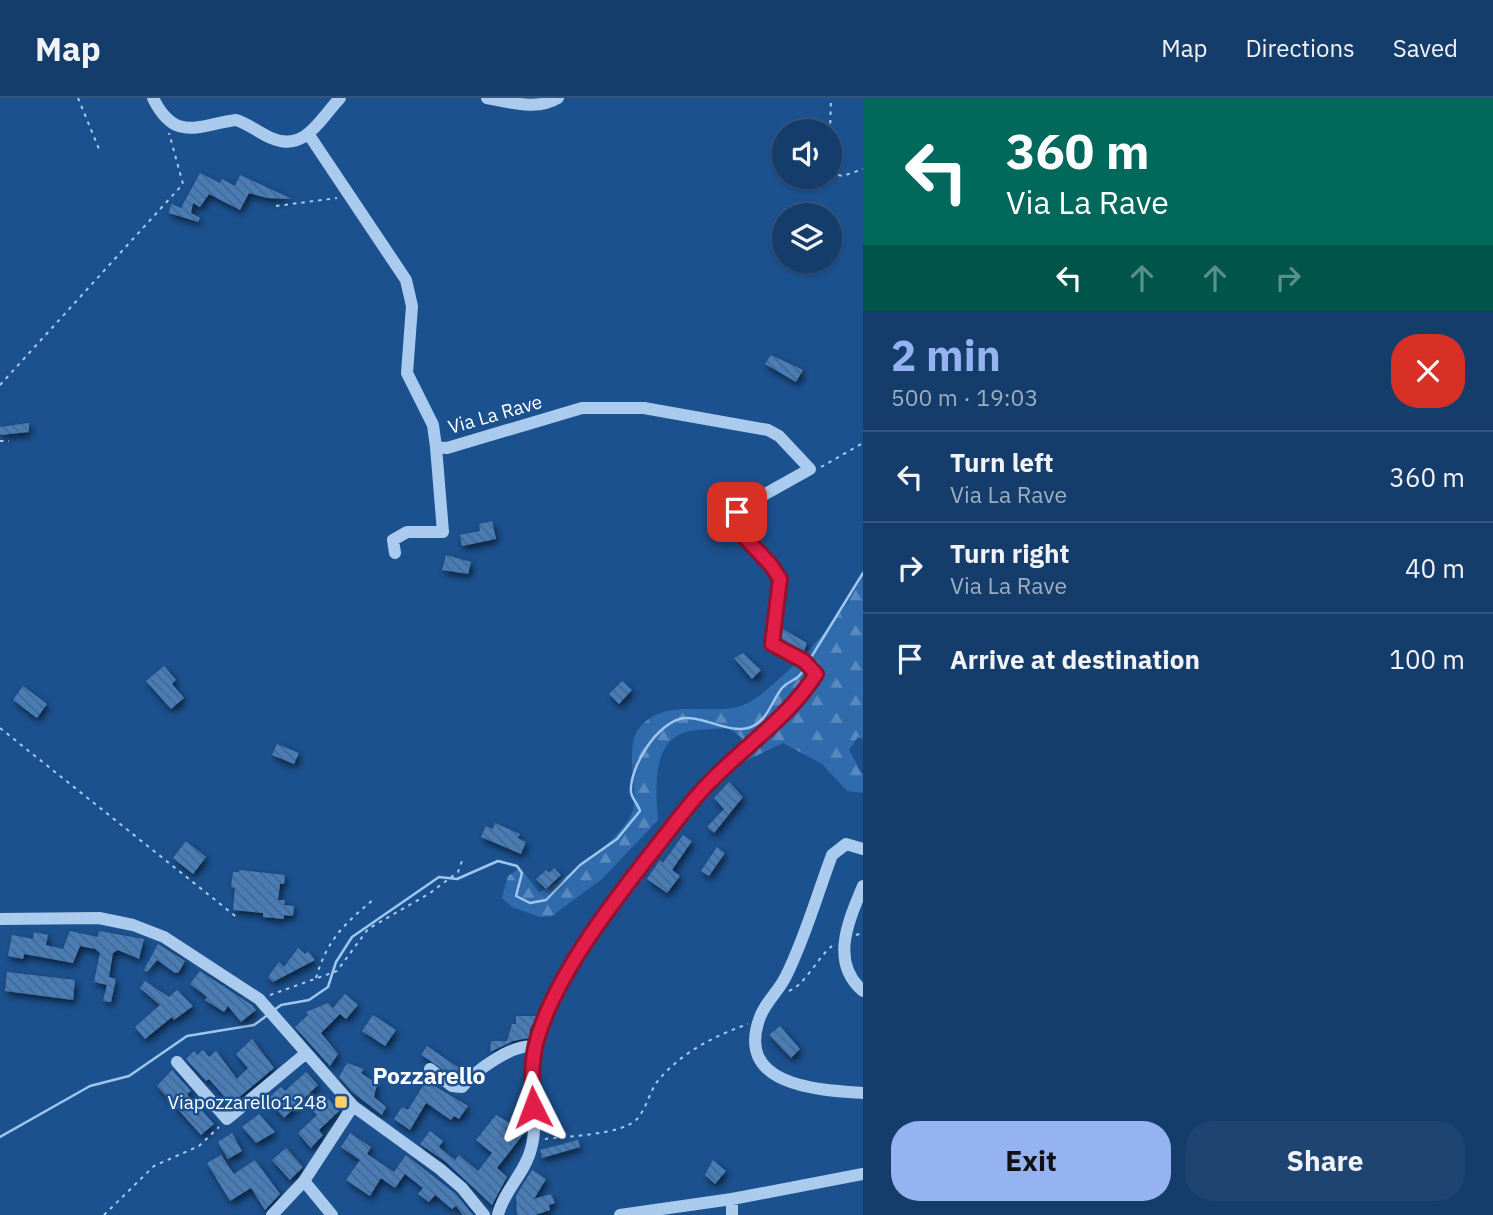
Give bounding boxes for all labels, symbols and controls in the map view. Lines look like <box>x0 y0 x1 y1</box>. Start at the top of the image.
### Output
text: Map <box>35 27 101 70</box>
text: Map <box>1161 32 1207 64</box>
text: Directions <box>1245 32 1355 64</box>
text: Saved <box>1393 32 1458 64</box>
map controls <box>772 119 842 273</box>
button: sound <box>772 119 842 189</box>
text: 360 m <box>1006 119 1150 182</box>
icon: left <box>891 126 982 217</box>
text: Via La Rave <box>1006 181 1169 223</box>
button: layers <box>772 203 842 273</box>
icon: left <box>1050 259 1088 297</box>
icon: ahead <box>1123 259 1161 297</box>
icon: ahead <box>1196 259 1234 297</box>
icon: right <box>1269 259 1307 297</box>
text: 2 min <box>891 328 1001 383</box>
button: close <box>1391 334 1465 408</box>
text: 500 m · 19:03 <box>891 382 1038 412</box>
street label: Via La Rave <box>445 389 545 439</box>
text: Turn left <box>950 445 1053 479</box>
icon: left <box>891 458 929 496</box>
text: 360 m <box>1389 460 1465 494</box>
text: Via La Rave <box>950 479 1067 509</box>
pin <box>707 482 767 542</box>
icon: arrive <box>718 493 756 531</box>
text: Turn right <box>950 536 1069 570</box>
icon: right <box>891 549 929 587</box>
text: 40 m <box>1405 551 1465 585</box>
text: Via La Rave <box>950 570 1067 600</box>
icon: arrive <box>891 640 929 678</box>
text: Arrive at destination <box>950 642 1200 676</box>
text: 100 m <box>1389 642 1465 676</box>
district label: Pozzarello <box>372 1060 486 1090</box>
position arrow <box>496 1070 570 1144</box>
place label: Viapozzarello1248 <box>167 1090 327 1114</box>
marker: Viapozzarello1248 <box>333 1094 349 1110</box>
button: Exit <box>891 1121 1171 1201</box>
button: Share <box>1185 1121 1465 1201</box>

